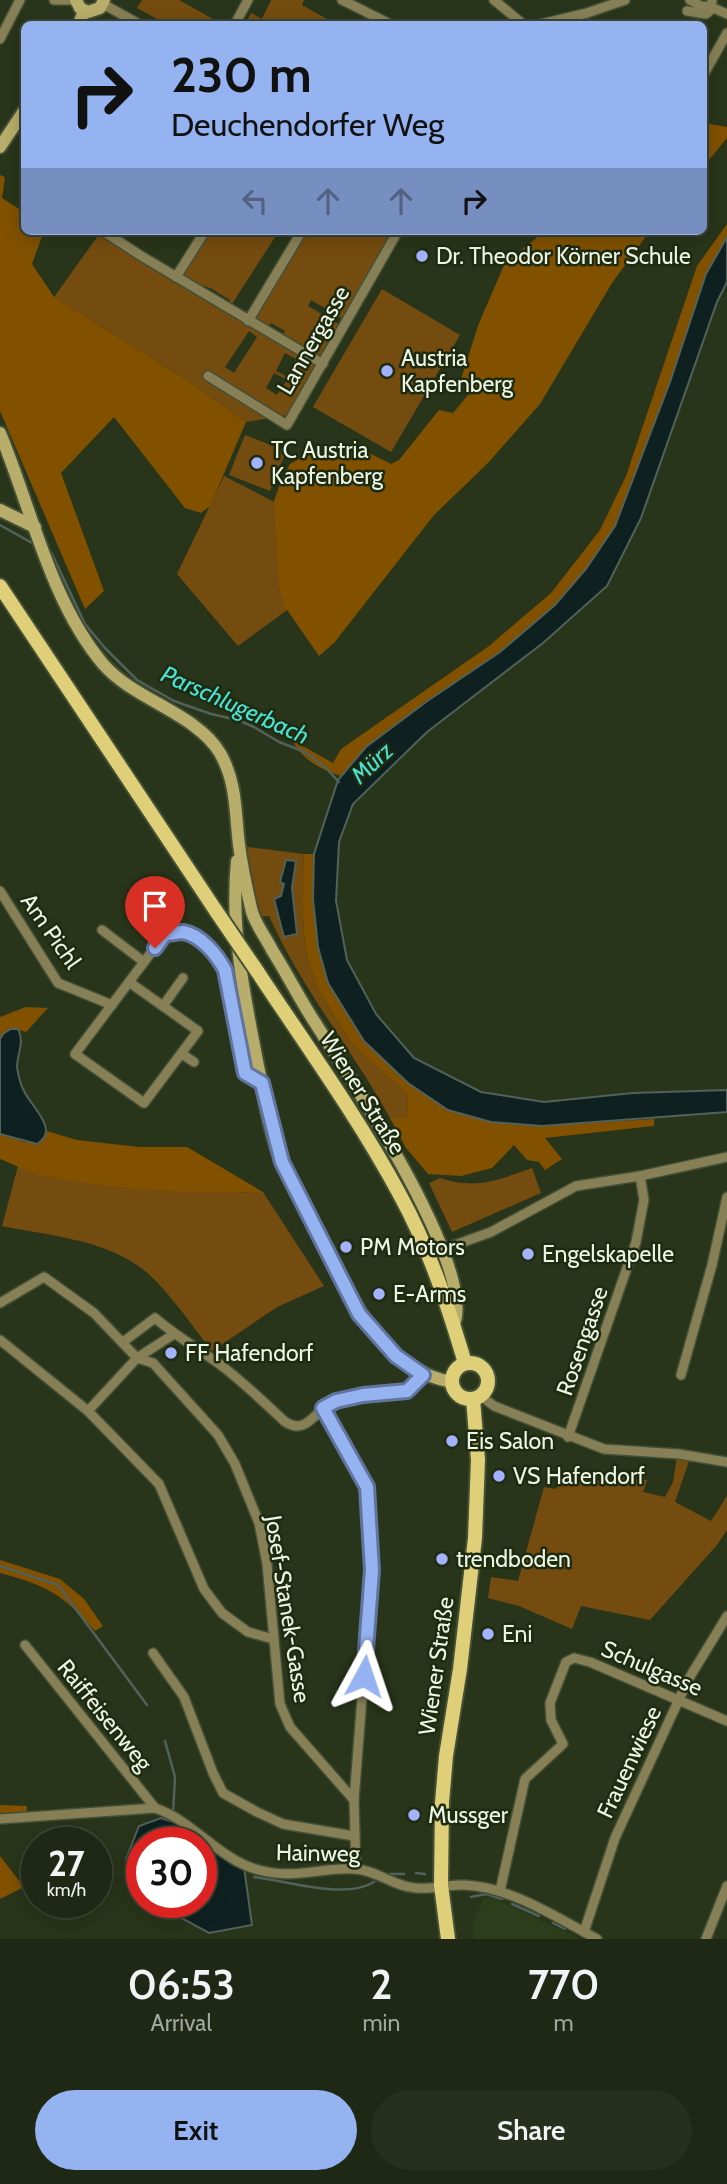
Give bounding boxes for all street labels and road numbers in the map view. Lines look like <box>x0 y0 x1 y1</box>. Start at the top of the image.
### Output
street label: Lannergasse <box>271 281 355 399</box>
street label: Am Pichl <box>15 888 87 975</box>
street label: Wiener Straße <box>314 1027 412 1160</box>
street label: Rosengasse <box>550 1283 614 1399</box>
street label: Josef-Stanek-Gasse <box>259 1512 317 1705</box>
street label: Wiener Straße <box>412 1595 460 1737</box>
street label: Schulgasse <box>597 1634 707 1702</box>
street label: Raiffeisenweg <box>52 1654 159 1777</box>
street label: Frauenwiese <box>591 1701 667 1822</box>
street label: Hainweg <box>276 1838 361 1868</box>

